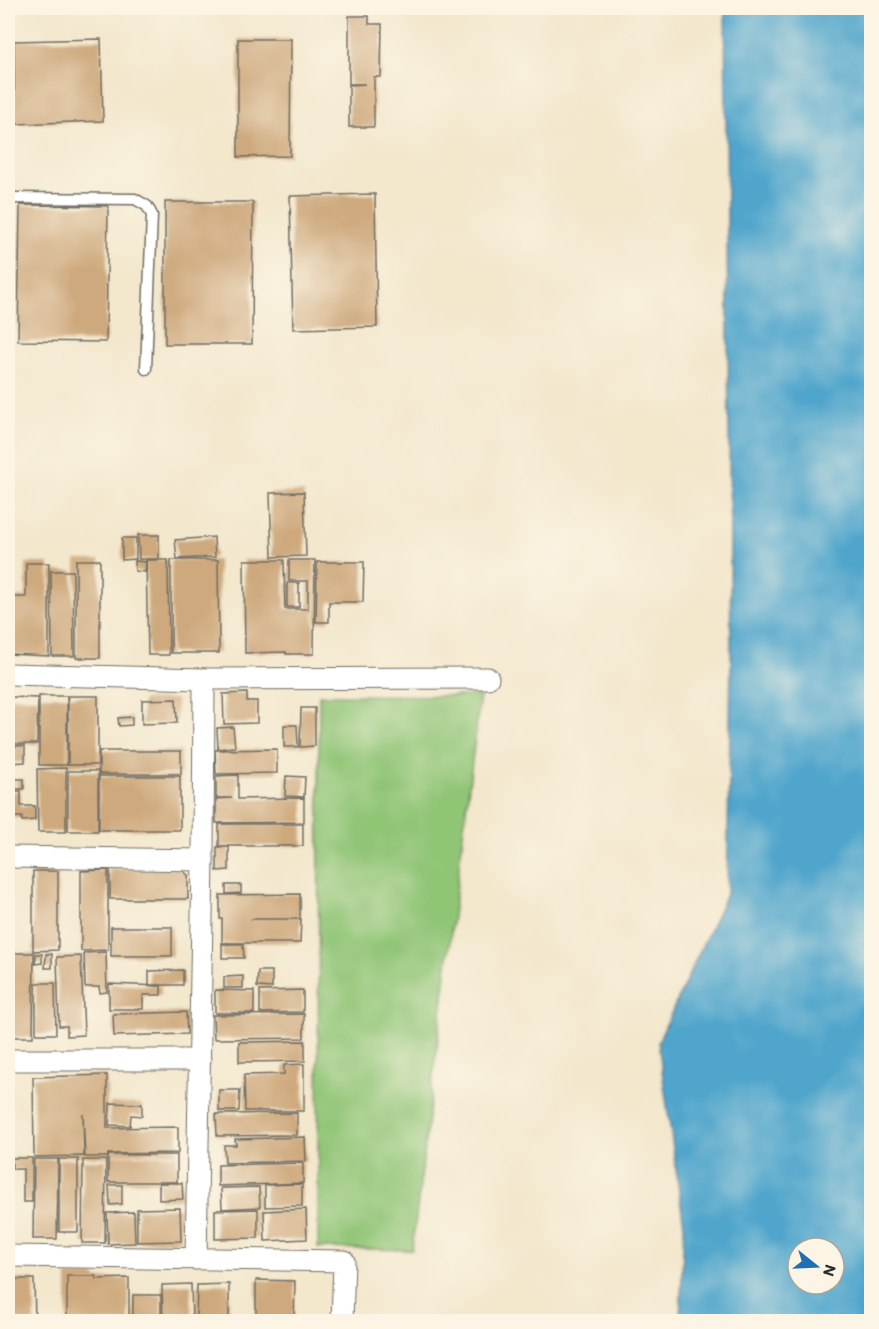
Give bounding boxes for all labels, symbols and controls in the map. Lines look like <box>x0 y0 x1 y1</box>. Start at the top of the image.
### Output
north arrow <box>786 1236 846 1296</box>
text: N <box>819 1262 840 1279</box>

